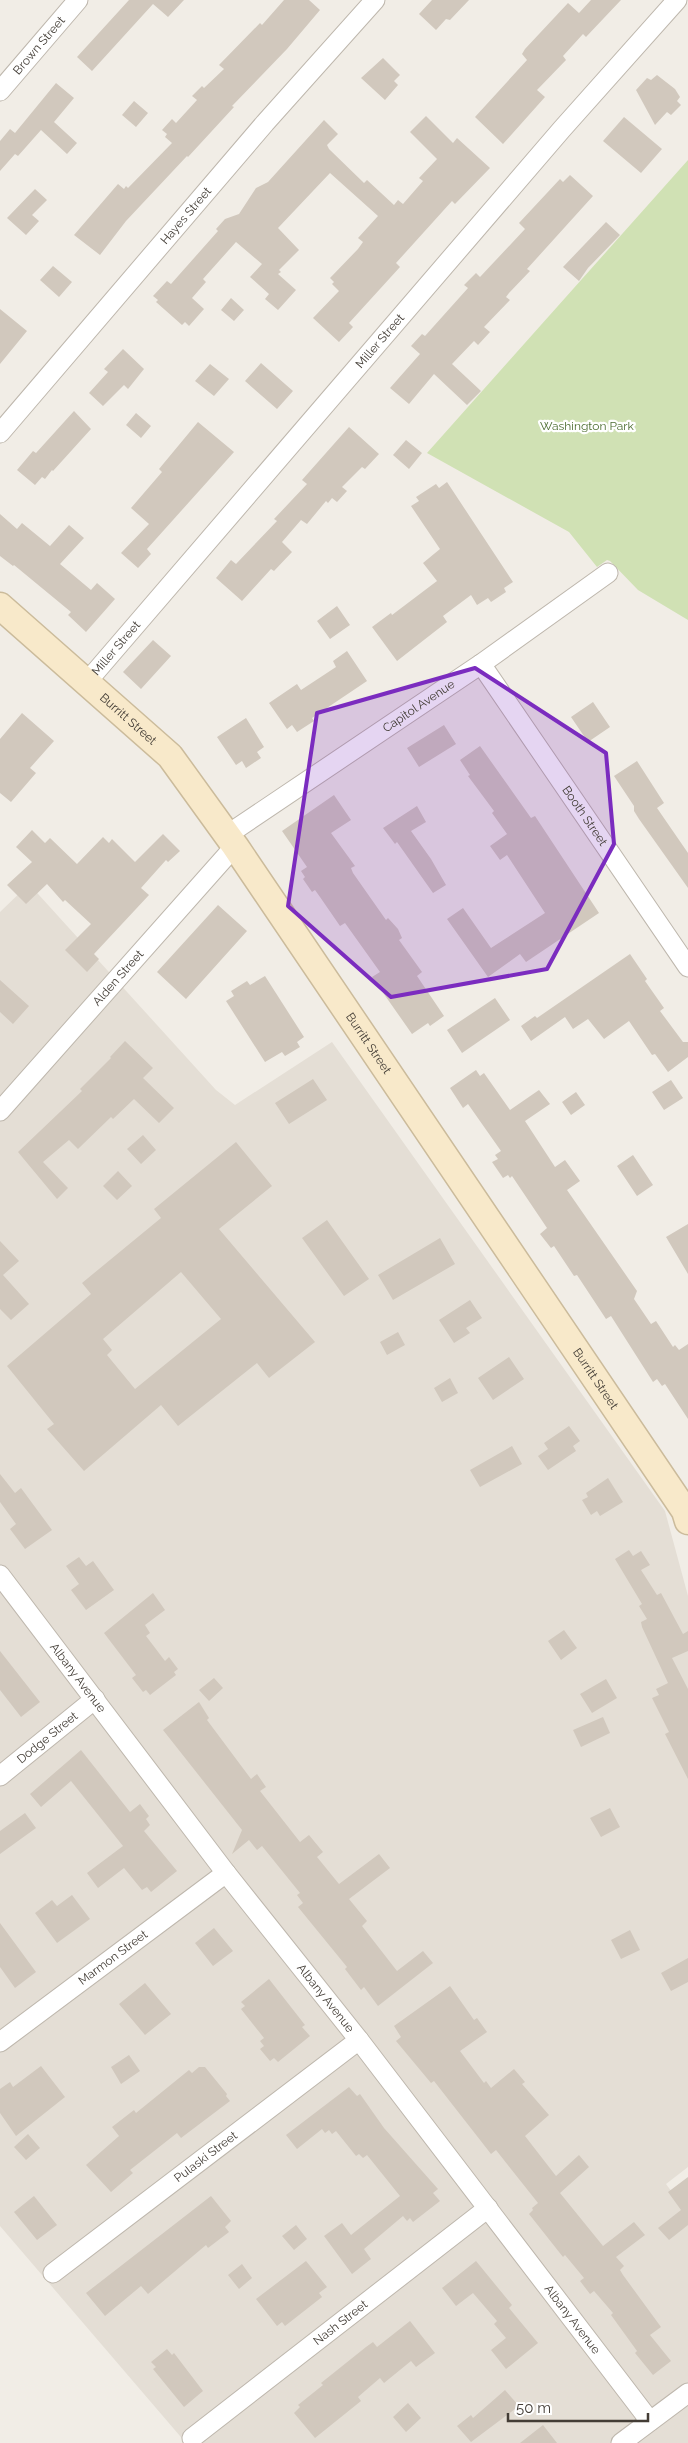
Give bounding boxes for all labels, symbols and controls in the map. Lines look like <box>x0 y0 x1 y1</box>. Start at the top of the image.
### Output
street label: Brown Street <box>10 14 68 77</box>
street label: Hayes Street <box>158 184 214 247</box>
street label: Miller Street <box>353 311 407 371</box>
park label: Washington Park <box>540 419 635 433</box>
street label: Miller Street <box>89 618 143 678</box>
street label: Capitol Avenue <box>380 677 457 735</box>
street label: Burritt Street <box>97 691 159 748</box>
street label: Booth Street <box>559 783 610 849</box>
street label: Alden Street <box>90 947 146 1008</box>
street label: Burritt Street <box>343 1010 394 1077</box>
street label: Burritt Street <box>570 1346 621 1412</box>
street label: Albany Avenue <box>47 1640 109 1715</box>
street label: Dodge Street <box>14 1709 81 1766</box>
street label: Marmon Street <box>76 1927 150 1988</box>
street label: Albany Avenue <box>294 1961 357 2035</box>
street label: Pulaski Street <box>171 2128 240 2185</box>
street label: Albany Avenue <box>542 2282 603 2357</box>
street label: Nash Street <box>311 2297 370 2348</box>
scale bar <box>508 2390 648 2422</box>
text: 50 m <box>516 2399 551 2417</box>

